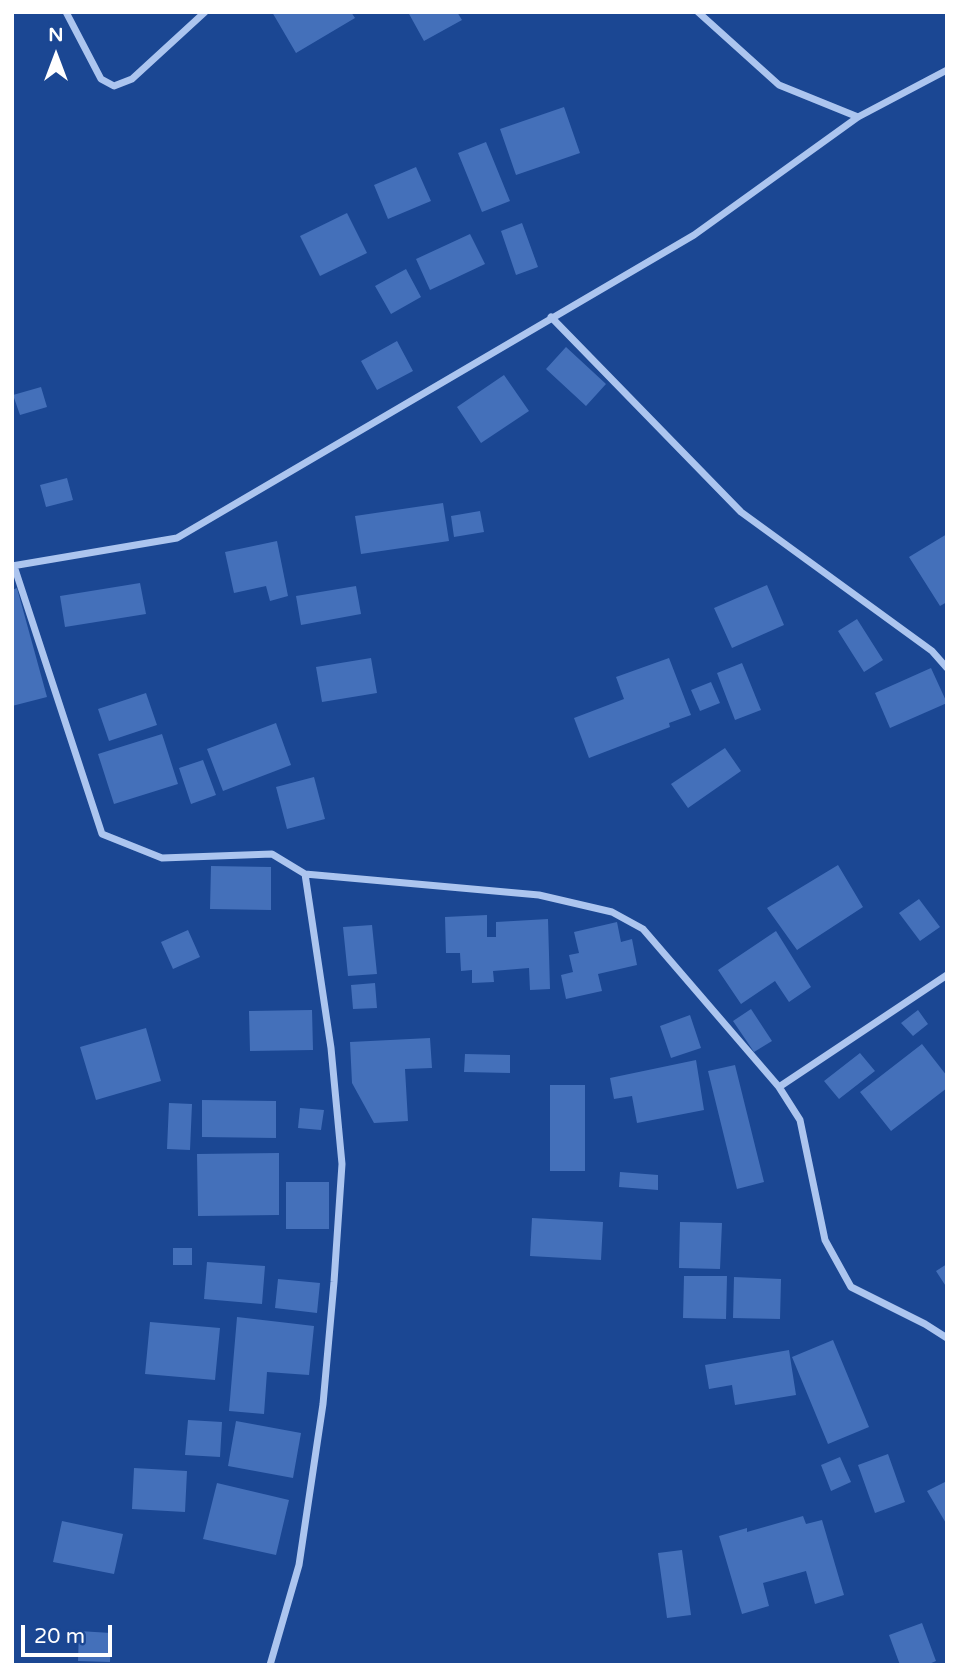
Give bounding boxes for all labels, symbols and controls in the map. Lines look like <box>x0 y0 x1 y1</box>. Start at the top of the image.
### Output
north arrow <box>21 21 91 91</box>
text: N <box>48 24 64 46</box>
scale bar <box>24 1610 116 1654</box>
text: 20 m <box>34 1624 85 1649</box>

